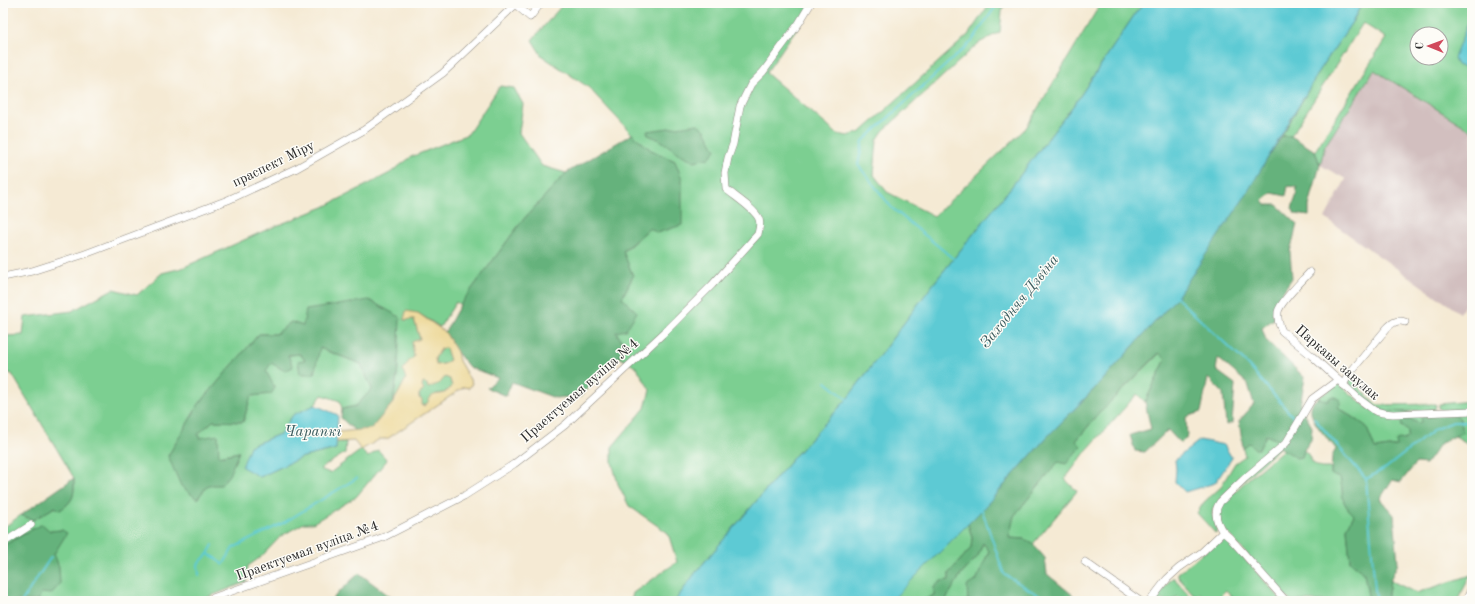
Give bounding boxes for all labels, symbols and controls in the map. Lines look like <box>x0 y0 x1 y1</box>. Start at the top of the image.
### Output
north arrow <box>1409 26 1449 66</box>
text: С <box>1415 42 1426 50</box>
street label: праспект Міру <box>230 138 317 190</box>
water label: Заходняя Дзвіна <box>977 252 1062 351</box>
street label: Паркавы завулак <box>1293 323 1382 403</box>
street label: Праектуемая вуліца №4 <box>518 336 641 445</box>
water label: Чарапкі <box>285 425 341 440</box>
street label: Праектуемая вуліца №4 <box>234 519 380 583</box>

